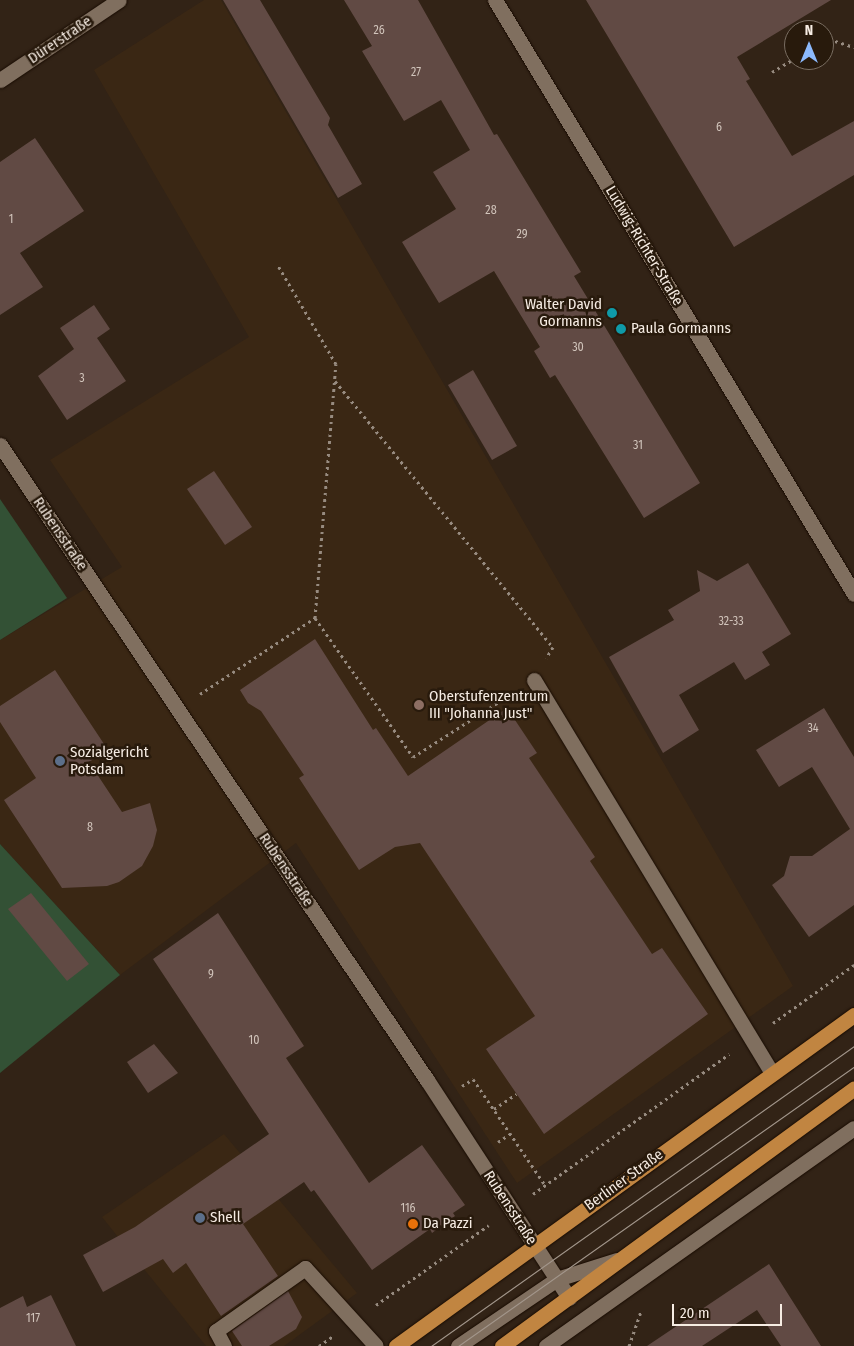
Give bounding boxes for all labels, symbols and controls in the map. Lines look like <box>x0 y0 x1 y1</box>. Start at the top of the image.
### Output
street label: Dürerstraße <box>25 12 95 68</box>
north arrow <box>784 20 834 70</box>
text: N <box>805 22 813 39</box>
house number: 26 <box>373 24 385 38</box>
house number: 27 <box>411 66 421 80</box>
house number: 6 <box>716 121 722 135</box>
street label: Ludwig-Richter-Straße <box>601 183 687 309</box>
house number: 28 <box>485 204 497 218</box>
house number: 1 <box>9 213 13 227</box>
house number: 29 <box>516 228 528 242</box>
place label: Walter David Gormanns <box>525 295 602 330</box>
marker: Walter David Gormanns <box>606 307 618 319</box>
place label: Paula Gormanns <box>631 320 731 338</box>
marker: Paula Gormanns <box>615 323 627 335</box>
house number: 30 <box>572 341 584 355</box>
house number: 3 <box>79 372 85 386</box>
house number: 31 <box>633 439 643 453</box>
street label: Rubensstraße <box>29 494 91 574</box>
house number: 32-33 <box>718 615 744 629</box>
place label: Oberstufenzentrum III "Johanna Just" <box>429 687 548 722</box>
marker: Oberstufenzentrum III "Johanna Just" <box>413 699 425 711</box>
house number: 34 <box>807 722 819 736</box>
place label: Sozialgericht Potsdam <box>70 743 149 778</box>
marker: Sozialgericht Potsdam <box>54 755 66 767</box>
house number: 8 <box>87 821 93 835</box>
street label: Rubensstraße <box>255 830 317 910</box>
house number: 9 <box>208 968 214 982</box>
house number: 10 <box>249 1034 259 1048</box>
street label: Berliner Straße <box>581 1146 667 1214</box>
street label: Rubensstraße <box>479 1168 541 1248</box>
house number: 116 <box>400 1202 416 1216</box>
place label: Shell <box>210 1209 241 1227</box>
marker: Shell <box>194 1212 206 1224</box>
place label: Da Pazzi <box>423 1215 472 1233</box>
marker: Da Pazzi <box>407 1218 419 1230</box>
scale bar <box>674 1294 784 1326</box>
text: 20 m <box>680 1304 710 1322</box>
house number: 117 <box>26 1312 40 1326</box>

